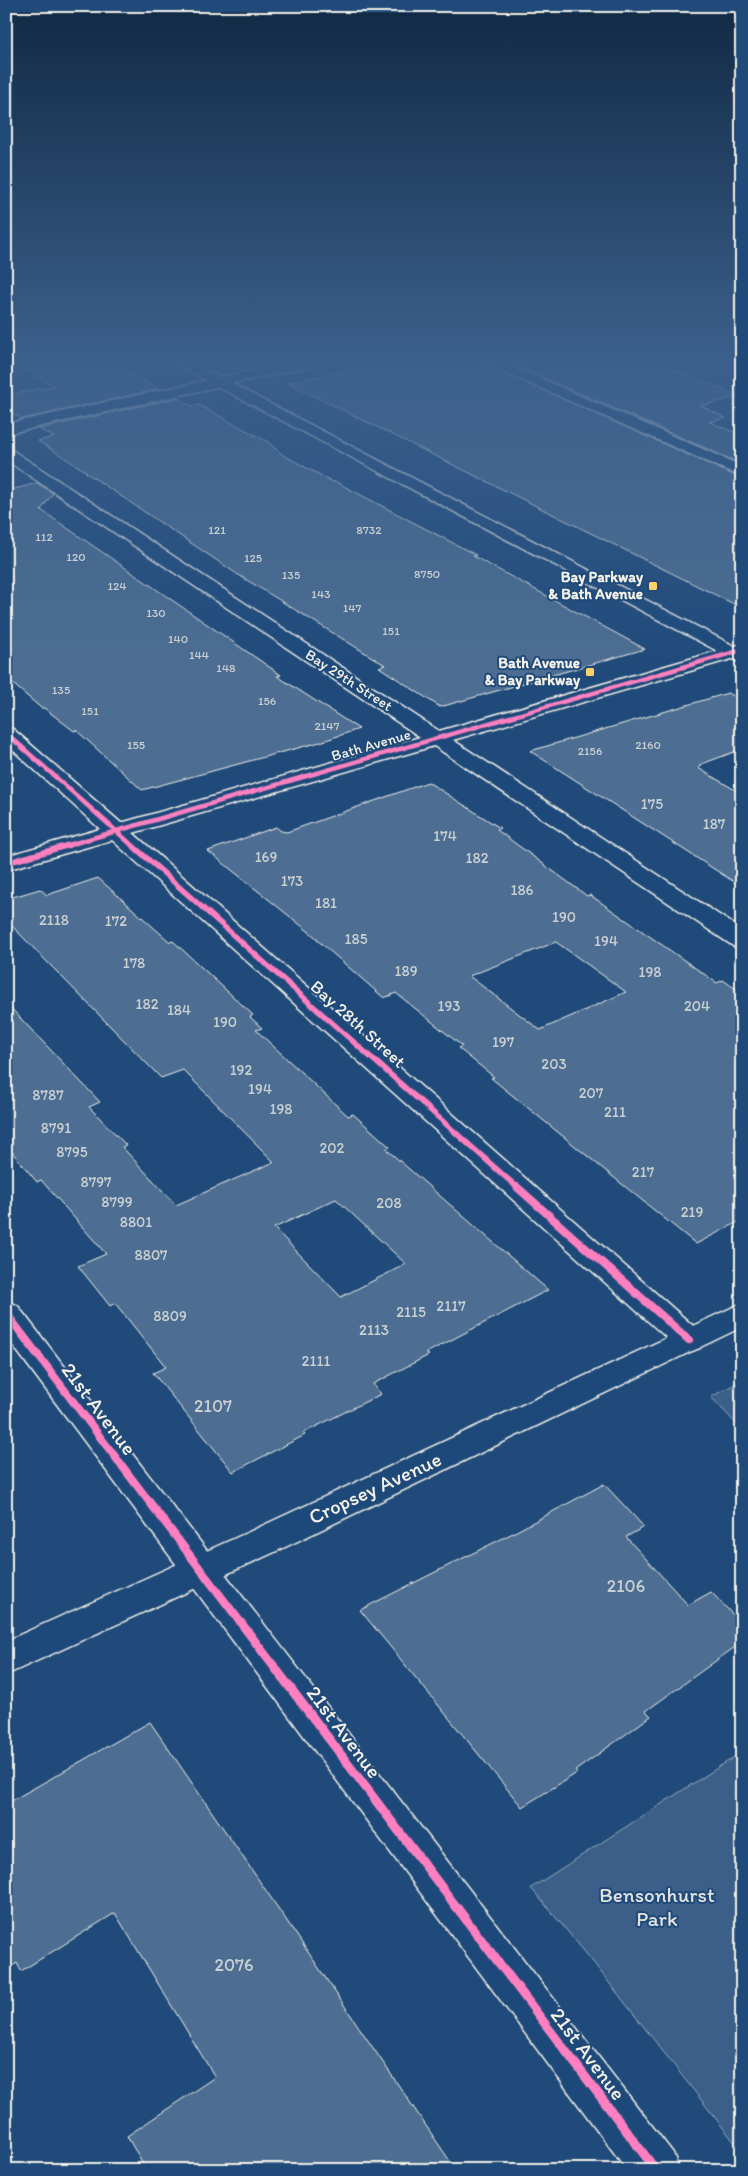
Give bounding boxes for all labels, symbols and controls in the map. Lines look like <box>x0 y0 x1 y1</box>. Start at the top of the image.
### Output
house number: 121 <box>208 523 226 537</box>
house number: 8732 <box>356 523 382 537</box>
house number: 112 <box>35 530 53 544</box>
house number: 120 <box>66 550 86 564</box>
house number: 125 <box>244 551 262 565</box>
house number: 8750 <box>414 567 440 581</box>
house number: 135 <box>282 568 300 582</box>
place label: Bay Parkway & Bath Avenue <box>548 568 644 603</box>
house number: 124 <box>107 579 127 593</box>
marker: Bay Parkway & Bath Avenue <box>647 580 659 592</box>
house number: 143 <box>311 587 331 601</box>
house number: 147 <box>343 601 361 615</box>
house number: 130 <box>146 606 166 620</box>
house number: 151 <box>382 624 400 638</box>
house number: 140 <box>168 632 188 646</box>
street label: Bay 29th Street <box>302 645 396 715</box>
house number: 144 <box>189 648 209 662</box>
place label: Bath Avenue & Bay Parkway <box>485 654 581 690</box>
house number: 148 <box>216 661 236 675</box>
marker: Bath Avenue & Bay Parkway <box>584 666 596 678</box>
house number: 135 <box>52 683 70 697</box>
house number: 156 <box>258 694 276 708</box>
house number: 151 <box>81 704 99 718</box>
house number: 2147 <box>314 719 340 733</box>
street label: Bath Avenue <box>329 725 413 765</box>
house number: 155 <box>127 738 145 752</box>
house number: 2160 <box>635 738 661 752</box>
house number: 2156 <box>578 744 602 758</box>
house number: 175 <box>641 795 663 813</box>
house number: 187 <box>703 815 726 833</box>
house number: 174 <box>433 827 457 845</box>
house number: 169 <box>255 848 278 866</box>
house number: 182 <box>465 849 489 867</box>
house number: 173 <box>281 872 303 890</box>
house number: 186 <box>510 881 534 899</box>
house number: 181 <box>315 894 337 912</box>
house number: 190 <box>552 908 576 926</box>
house number: 2118 <box>39 911 69 929</box>
house number: 172 <box>105 912 127 930</box>
house number: 185 <box>344 930 368 948</box>
house number: 194 <box>594 932 618 950</box>
house number: 178 <box>123 954 145 972</box>
house number: 189 <box>394 962 418 980</box>
house number: 198 <box>638 963 662 981</box>
street label: Bay 28th Street <box>306 975 410 1073</box>
house number: 182 <box>135 995 159 1013</box>
house number: 193 <box>438 997 460 1015</box>
house number: 204 <box>684 997 710 1015</box>
house number: 184 <box>167 1001 191 1019</box>
house number: 190 <box>213 1013 237 1031</box>
house number: 197 <box>492 1033 515 1051</box>
house number: 203 <box>541 1055 567 1073</box>
house number: 192 <box>230 1061 252 1079</box>
house number: 194 <box>248 1080 272 1098</box>
house number: 207 <box>579 1084 604 1102</box>
house number: 8787 <box>32 1086 64 1104</box>
house number: 198 <box>269 1100 293 1118</box>
house number: 211 <box>604 1103 626 1121</box>
house number: 8791 <box>41 1119 71 1137</box>
house number: 202 <box>319 1139 345 1157</box>
house number: 8795 <box>56 1143 88 1161</box>
house number: 217 <box>632 1163 655 1181</box>
house number: 8797 <box>81 1173 112 1191</box>
house number: 8799 <box>101 1193 133 1211</box>
house number: 208 <box>376 1194 402 1212</box>
house number: 219 <box>681 1203 703 1221</box>
house number: 8801 <box>120 1213 152 1231</box>
house number: 8807 <box>134 1246 168 1264</box>
house number: 2117 <box>436 1297 466 1315</box>
house number: 2115 <box>396 1303 426 1321</box>
house number: 8809 <box>153 1307 187 1325</box>
house number: 2113 <box>359 1321 389 1339</box>
house number: 2111 <box>302 1352 330 1370</box>
street label: 21st Avenue <box>57 1358 142 1460</box>
house number: 2107 <box>194 1395 232 1417</box>
street label: Cropsey Avenue <box>304 1446 445 1529</box>
house number: 2106 <box>607 1575 645 1597</box>
street label: 21st Avenue <box>302 1681 387 1783</box>
park label: Bensonhurst Park <box>599 1882 715 1931</box>
house number: 2076 <box>214 1954 254 1976</box>
street label: 21st Avenue <box>546 2003 631 2105</box>

